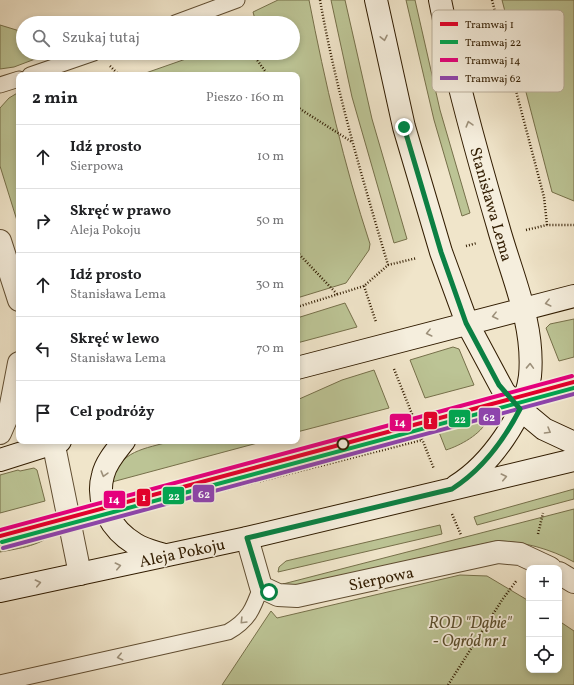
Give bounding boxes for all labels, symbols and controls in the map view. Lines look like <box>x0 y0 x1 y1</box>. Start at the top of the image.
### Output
legend <box>432 10 564 92</box>
search box <box>16 16 300 60</box>
text: Tramwaj 1 <box>465 18 514 33</box>
icon: search <box>30 27 52 49</box>
text: Szukaj tutaj <box>62 28 140 49</box>
one-way arrow <box>379 35 387 41</box>
text: Tramwaj 22 <box>465 36 522 51</box>
text: Tramwaj 14 <box>465 54 521 69</box>
text: Tramwaj 62 <box>465 72 521 87</box>
text: 2 min <box>32 87 78 110</box>
text: Pieszo · 160 m <box>206 89 284 107</box>
route end <box>395 118 413 136</box>
one-way arrow <box>465 121 473 127</box>
text: Idź prosto <box>70 137 142 158</box>
street label: Stanisława Lema <box>463 145 517 264</box>
icon: ahead <box>32 146 54 168</box>
text: 10 m <box>257 148 284 166</box>
text: Sierpowa <box>70 158 123 176</box>
text: Skręć w prawo <box>70 201 171 222</box>
icon: right <box>32 210 54 232</box>
text: 50 m <box>256 212 284 230</box>
text: Aleja Pokoju <box>70 222 141 240</box>
text: Idź prosto <box>70 265 142 286</box>
icon: ahead <box>32 274 54 296</box>
text: 30 m <box>256 276 284 294</box>
text: Stanisława Lema <box>70 286 166 304</box>
one-way arrow <box>545 298 552 306</box>
one-way arrow <box>492 312 498 320</box>
one-way arrow <box>426 328 433 337</box>
text: Skręć w lewo <box>70 329 159 350</box>
icon: left <box>32 338 54 360</box>
text: 70 m <box>256 340 284 358</box>
text: Stanisława Lema <box>70 350 166 368</box>
one-way arrow <box>526 363 534 369</box>
icon: arrive <box>32 402 54 424</box>
text: Cel podróży <box>70 402 154 423</box>
line badge: 62 <box>478 407 501 426</box>
line badge: 22 <box>448 409 471 428</box>
line badge: 1 <box>423 411 438 430</box>
text: 62 <box>483 411 495 426</box>
line badge: 14 <box>389 413 412 432</box>
text: 22 <box>454 413 466 428</box>
text: 1 <box>428 414 432 429</box>
text: 14 <box>394 416 406 431</box>
one-way arrow <box>544 426 551 433</box>
unlabelled marker <box>336 437 350 451</box>
one-way arrow <box>100 470 109 477</box>
one-way arrow <box>500 473 507 482</box>
line badge: 62 <box>192 484 215 503</box>
line badge: 22 <box>162 486 185 505</box>
line badge: 1 <box>136 488 151 507</box>
text: 62 <box>198 488 210 503</box>
line badge: 14 <box>103 490 126 509</box>
text: 22 <box>168 490 180 505</box>
text: 1 <box>142 491 146 506</box>
text: 14 <box>108 493 120 508</box>
street label: Aleja Pokoju <box>137 534 227 574</box>
one-way arrow <box>115 562 121 570</box>
street label: Sierpowa <box>347 562 416 598</box>
map controls <box>526 565 562 673</box>
button: + <box>526 565 562 601</box>
one-way arrow <box>35 580 41 588</box>
route start <box>260 583 278 601</box>
button: − <box>526 601 562 637</box>
park label: ROD "Dąbie" - Ogród nr 1 <box>429 613 512 653</box>
one-way arrow <box>240 616 248 624</box>
button: locate <box>526 637 562 673</box>
one-way arrow <box>117 652 123 660</box>

